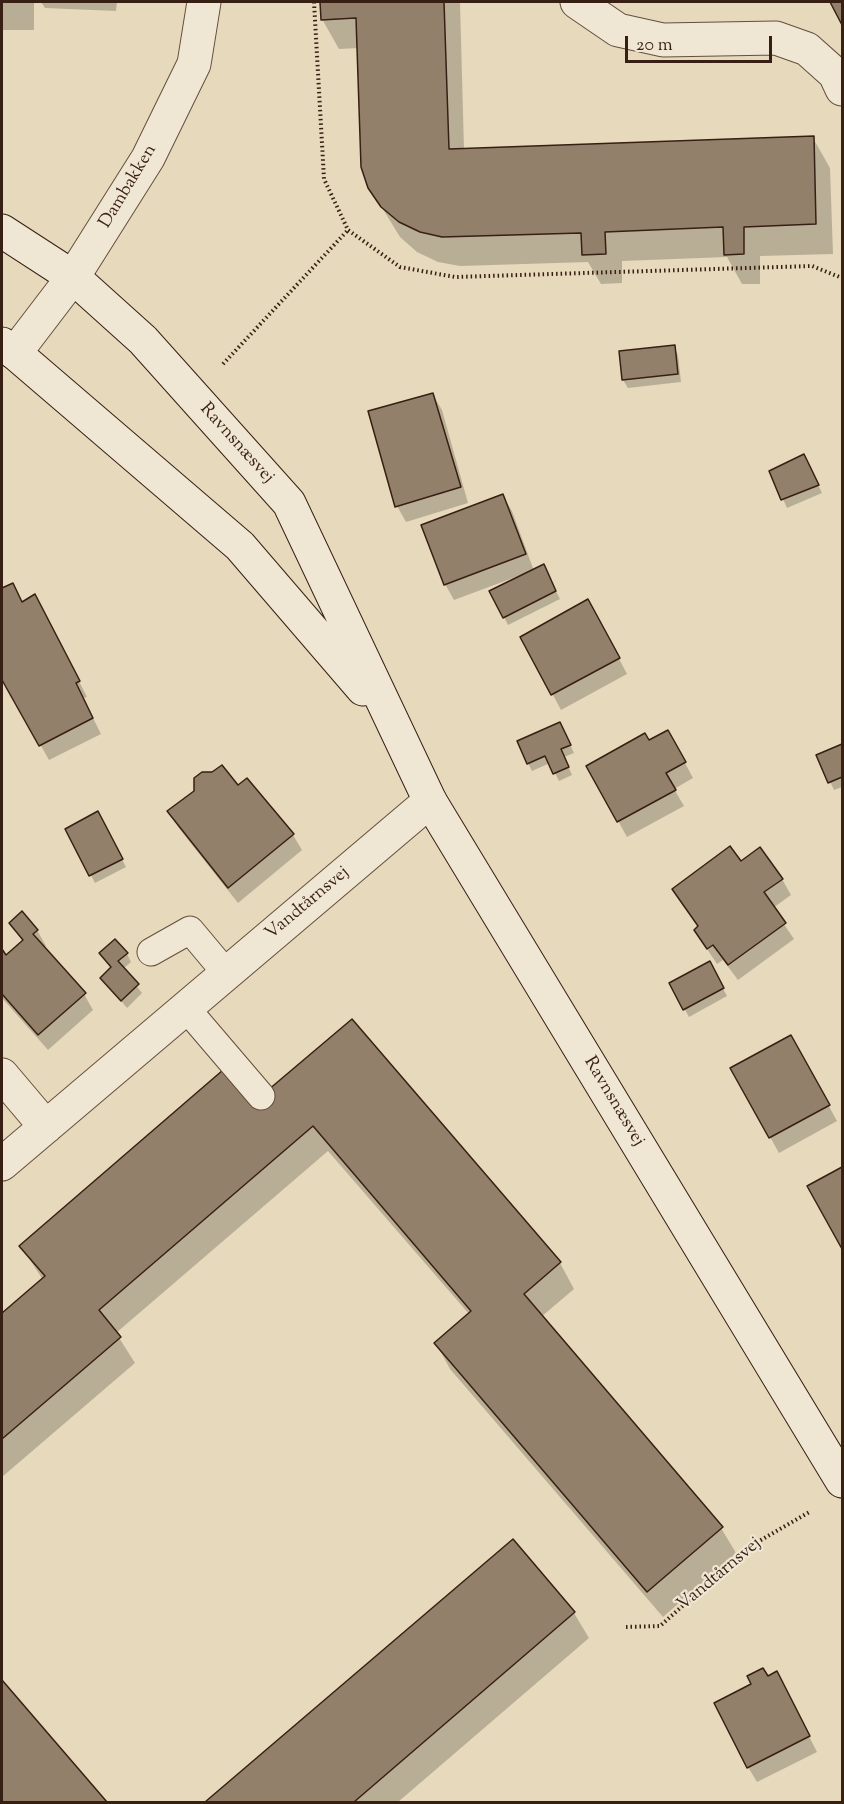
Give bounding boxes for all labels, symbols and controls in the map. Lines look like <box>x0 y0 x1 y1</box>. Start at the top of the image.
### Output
scale bar <box>628 24 775 62</box>
text: 20 m <box>636 33 673 59</box>
street label: Dambakken <box>96 141 162 233</box>
street label: Ravnsnæsvej <box>194 399 278 489</box>
street label: Vandtårnsvej <box>262 863 354 945</box>
street label: Ravnsnæsvej <box>578 1053 648 1151</box>
street label: Vandtårnsvej <box>674 1534 766 1616</box>

